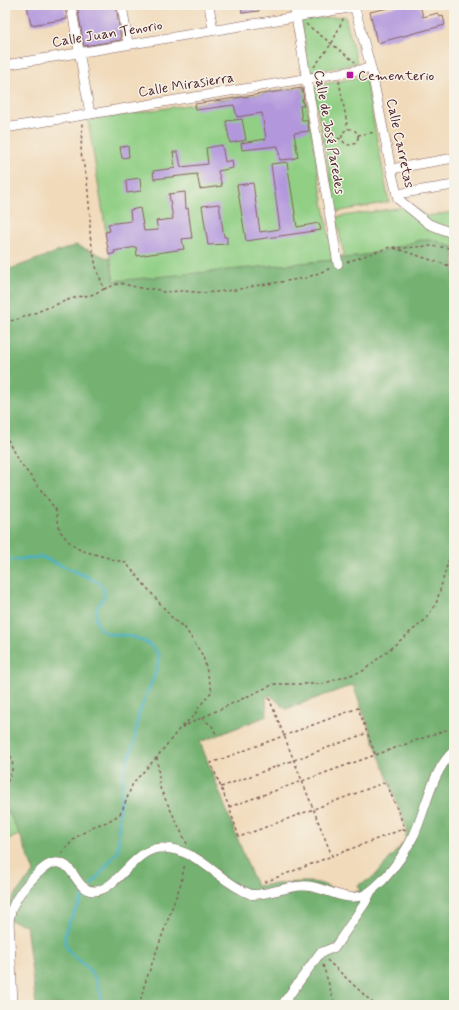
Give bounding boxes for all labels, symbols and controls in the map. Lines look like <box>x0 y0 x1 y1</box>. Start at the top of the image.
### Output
street label: Calle Juan Tenorio <box>51 16 164 52</box>
place label: Cementerio <box>358 67 435 85</box>
street label: Calle Mirasierra <box>137 69 235 101</box>
street label: Calle de José Paredes <box>309 69 349 196</box>
marker: Cementerio <box>345 70 355 80</box>
street label: Calle Carretas <box>382 97 418 190</box>

